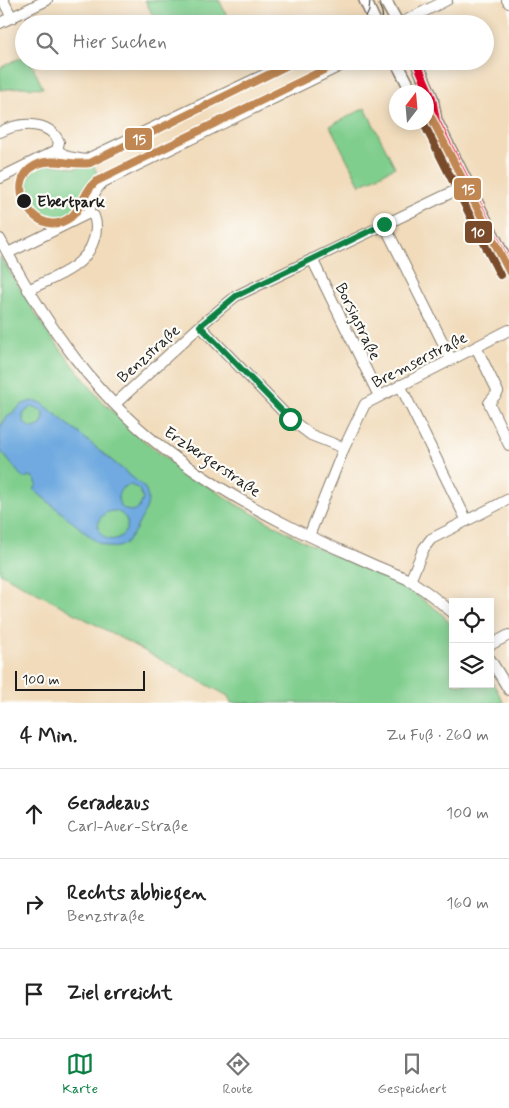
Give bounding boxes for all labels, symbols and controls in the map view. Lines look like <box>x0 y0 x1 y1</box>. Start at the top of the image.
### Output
search box <box>15 15 494 70</box>
icon: search <box>33 29 61 57</box>
text: Hier suchen <box>73 30 167 55</box>
north arrow <box>389 85 434 130</box>
line badge: 15 <box>124 127 153 151</box>
text: 15 <box>132 131 146 149</box>
line badge: 15 <box>453 177 482 201</box>
text: 15 <box>461 181 475 199</box>
marker: Ebertpark <box>15 192 33 210</box>
place label: Ebertpark <box>37 192 106 213</box>
route end <box>373 213 396 236</box>
line badge: 10 <box>464 220 493 244</box>
text: 10 <box>471 224 485 242</box>
street label: Borsigstraße <box>330 280 385 364</box>
street label: Benzstraße <box>113 320 185 388</box>
street label: Bremserstraße <box>368 327 471 393</box>
route start <box>279 408 302 431</box>
street label: Erzbergerstraße <box>159 422 265 503</box>
map controls <box>449 598 494 688</box>
button: locate <box>449 598 494 643</box>
button: layers <box>449 643 494 688</box>
scale bar <box>15 668 145 691</box>
text: 100 m <box>22 671 60 689</box>
text: 4 Min. <box>20 722 77 750</box>
text: Zu Fuß · 260 m <box>386 725 489 746</box>
text: Geradeaus <box>67 791 149 816</box>
icon: ahead <box>20 800 48 828</box>
text: 100 m <box>446 803 489 824</box>
text: Carl-Auer-Straße <box>67 816 188 837</box>
text: Rechts abbiegen <box>67 881 206 906</box>
icon: right <box>20 890 48 918</box>
text: 160 m <box>446 893 489 914</box>
text: Benzstraße <box>67 906 145 927</box>
icon: arrive <box>20 980 48 1008</box>
text: Ziel erreicht <box>67 981 172 1006</box>
tab: Karte <box>62 1050 98 1098</box>
tab: Route <box>222 1050 253 1098</box>
tab: Gespeichert <box>377 1050 447 1098</box>

